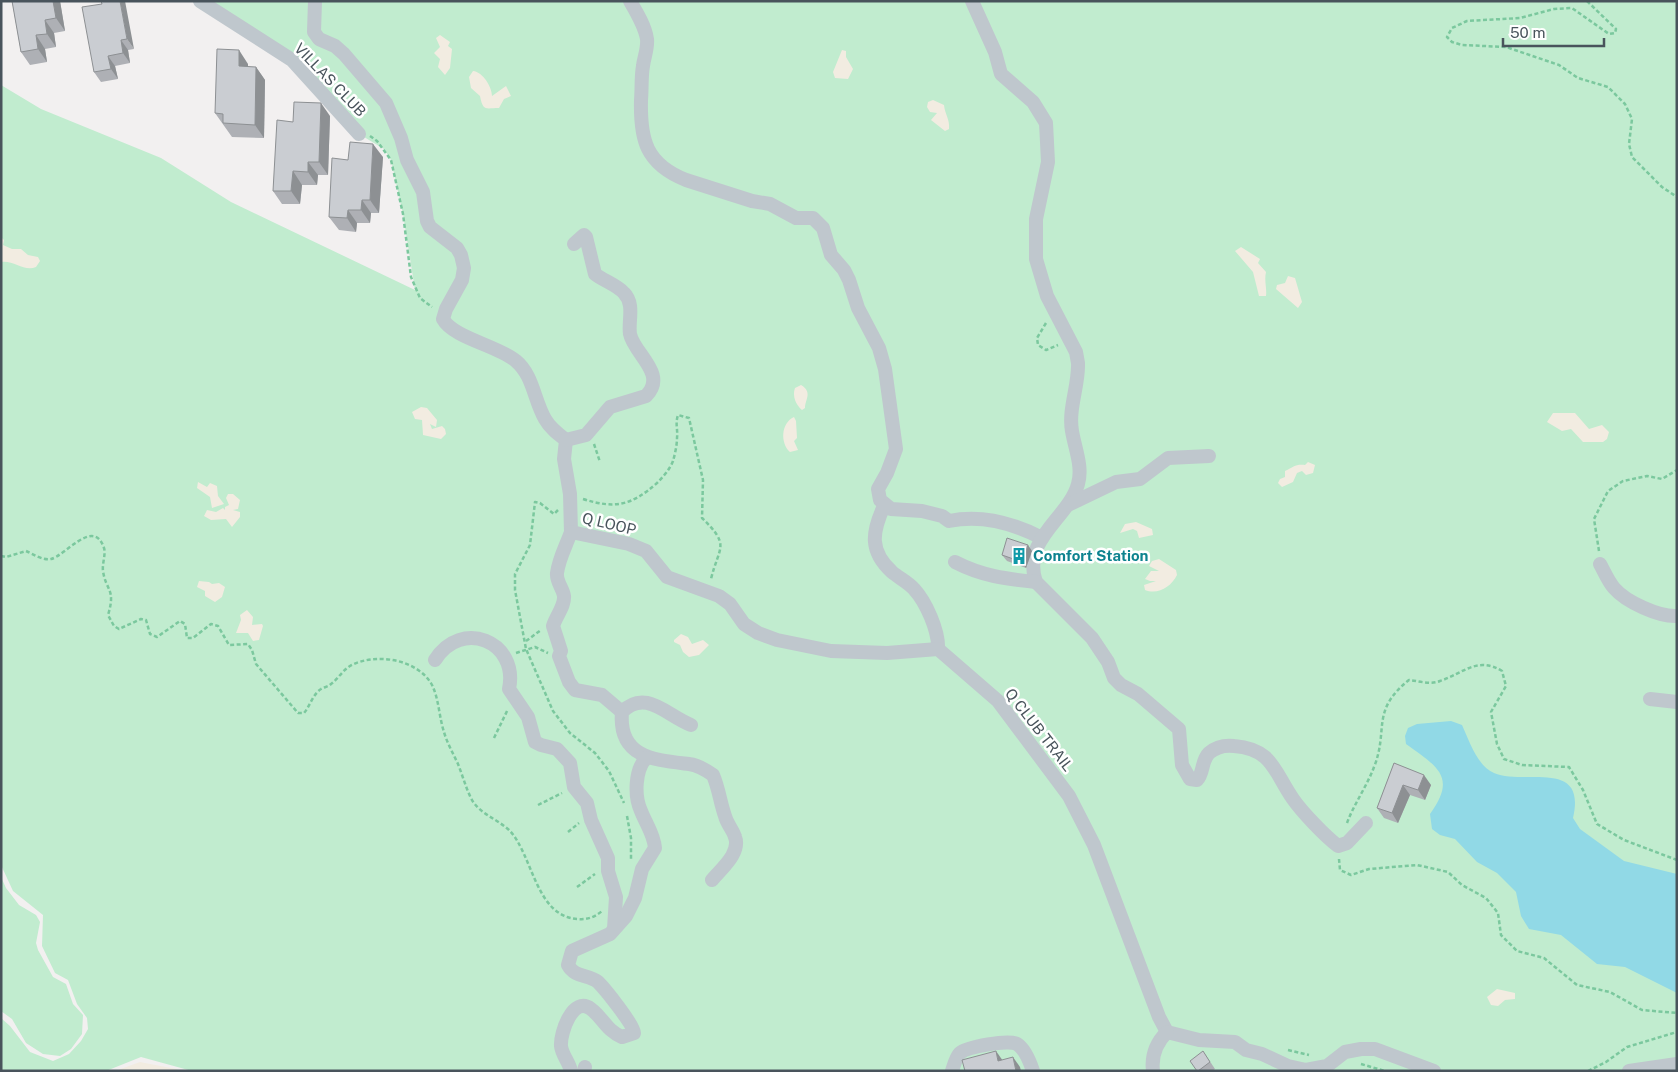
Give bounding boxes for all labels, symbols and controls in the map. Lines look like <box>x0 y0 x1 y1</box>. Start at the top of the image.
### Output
scale bar <box>1503 15 1604 47</box>
text: 50 m <box>1510 24 1545 41</box>
street label: VILLAS CLUB <box>291 40 370 120</box>
street label: Q LOOP <box>581 509 638 538</box>
building icon: Comfort Station <box>1009 546 1029 566</box>
place label: Comfort Station <box>1033 547 1149 564</box>
street label: Q CLUB TRAIL <box>1002 685 1077 774</box>

